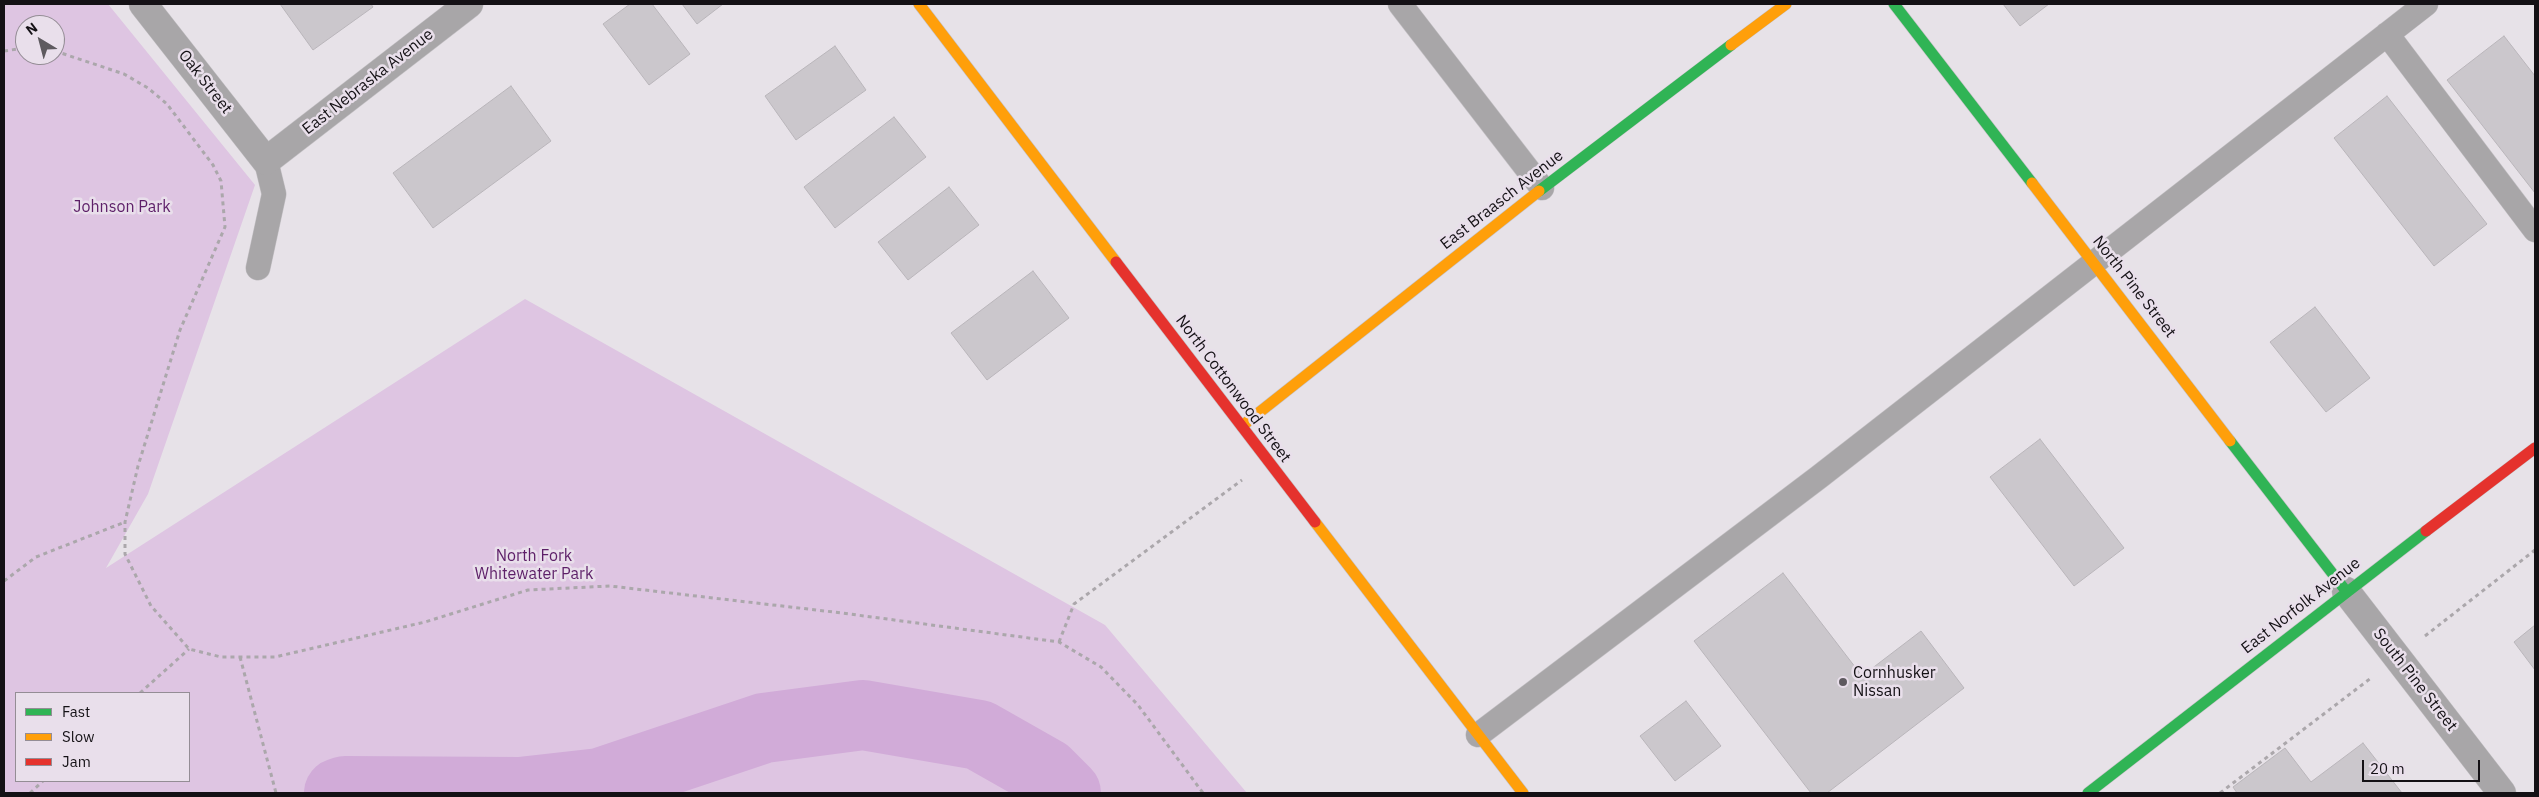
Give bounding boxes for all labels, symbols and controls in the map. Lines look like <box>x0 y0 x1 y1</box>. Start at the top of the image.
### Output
north arrow <box>15 15 65 65</box>
text: N <box>22 19 41 39</box>
street label: East Nebraska Avenue <box>299 25 437 139</box>
street label: Oak Street <box>174 46 236 118</box>
street label: East Braasch Avenue <box>1437 146 1567 254</box>
park label: Johnson Park <box>73 197 171 217</box>
street label: North Pine Street <box>2088 232 2180 342</box>
street label: North Cottonwood Street <box>1171 311 1295 467</box>
park label: North Fork Whitewater Park <box>475 546 593 584</box>
street label: East Norfolk Avenue <box>2238 554 2364 658</box>
street label: South Pine Street <box>2369 625 2461 735</box>
place label: Cornhusker Nissan <box>1853 663 1936 701</box>
marker: Cornhusker Nissan <box>1837 676 1849 688</box>
legend <box>15 692 190 782</box>
text: Fast <box>62 702 90 721</box>
text: Slow <box>62 727 95 746</box>
scale bar <box>2364 750 2482 782</box>
text: Jam <box>62 752 91 771</box>
text: 20 m <box>2370 759 2405 778</box>

